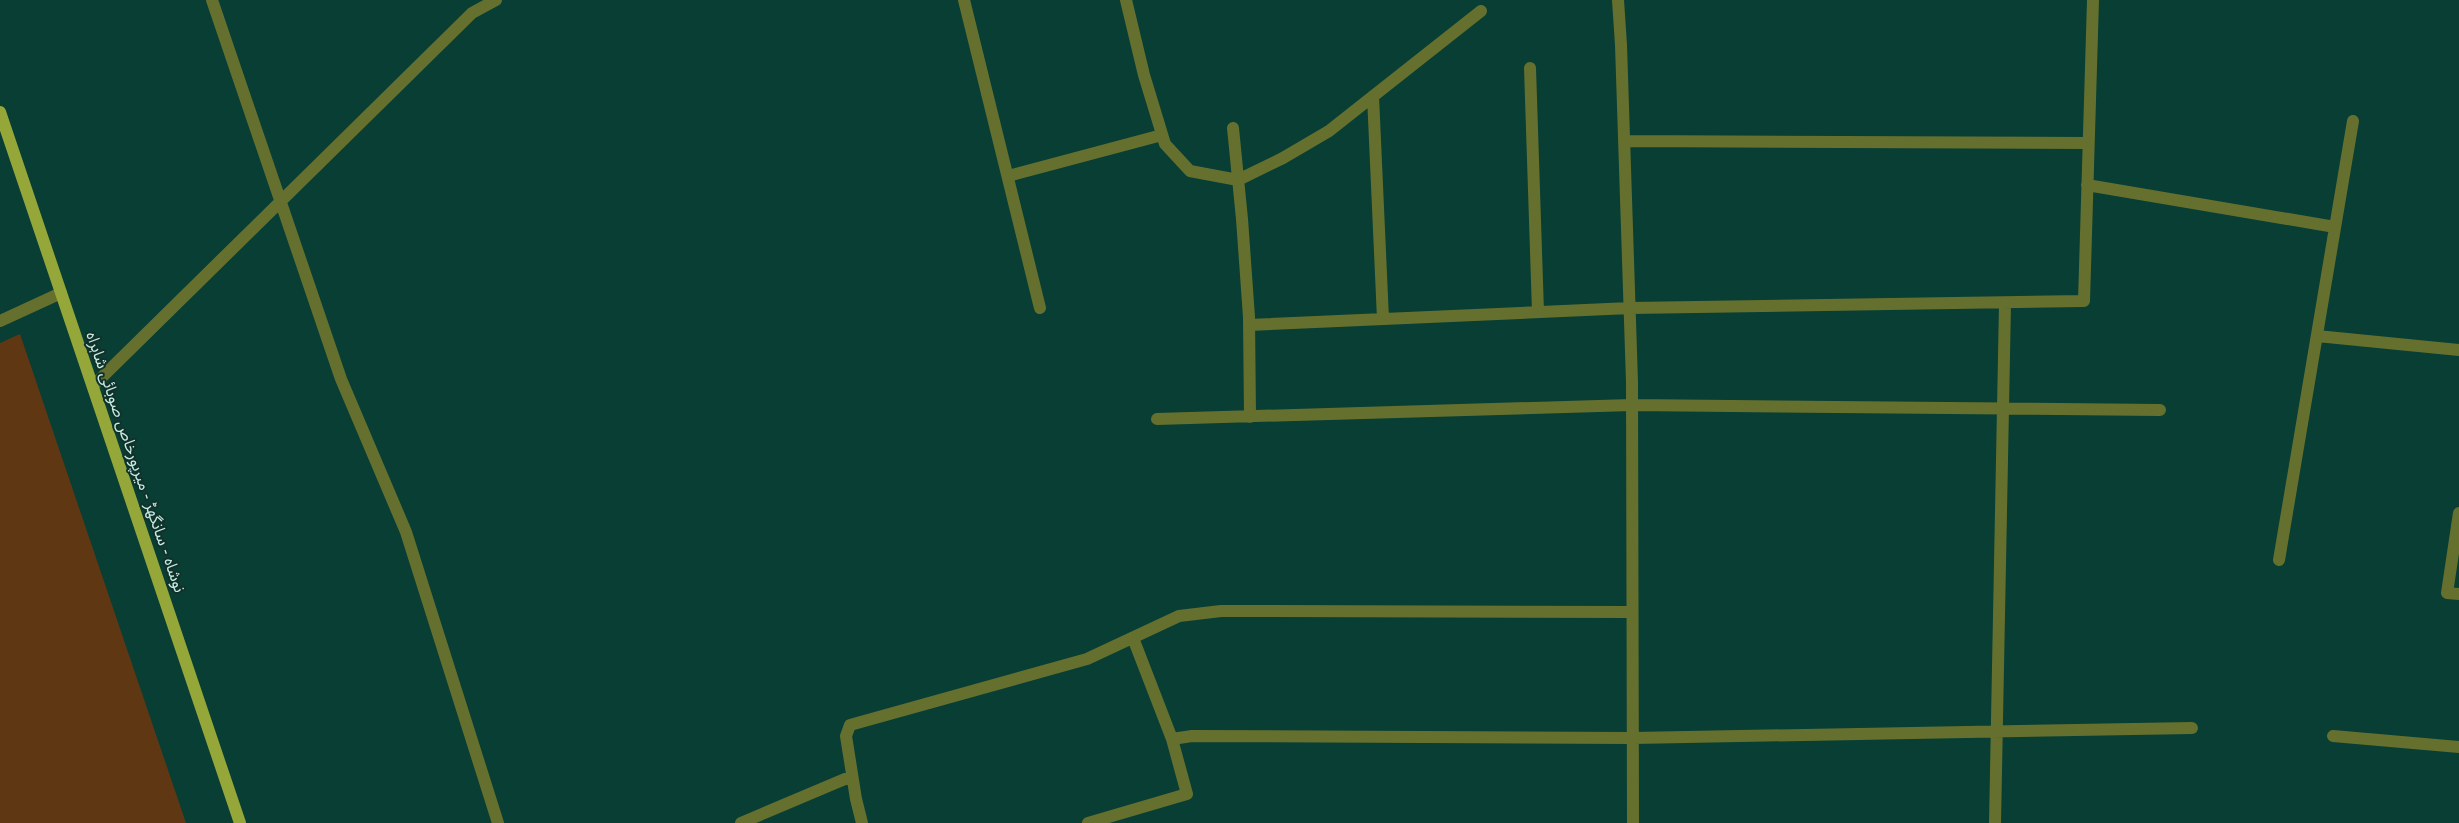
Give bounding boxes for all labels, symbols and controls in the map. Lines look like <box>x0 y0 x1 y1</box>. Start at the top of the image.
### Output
street label: نوشاہ - سانگھڑ - میرپورخاص صوبائی شاہراہ <box>81 329 189 595</box>

